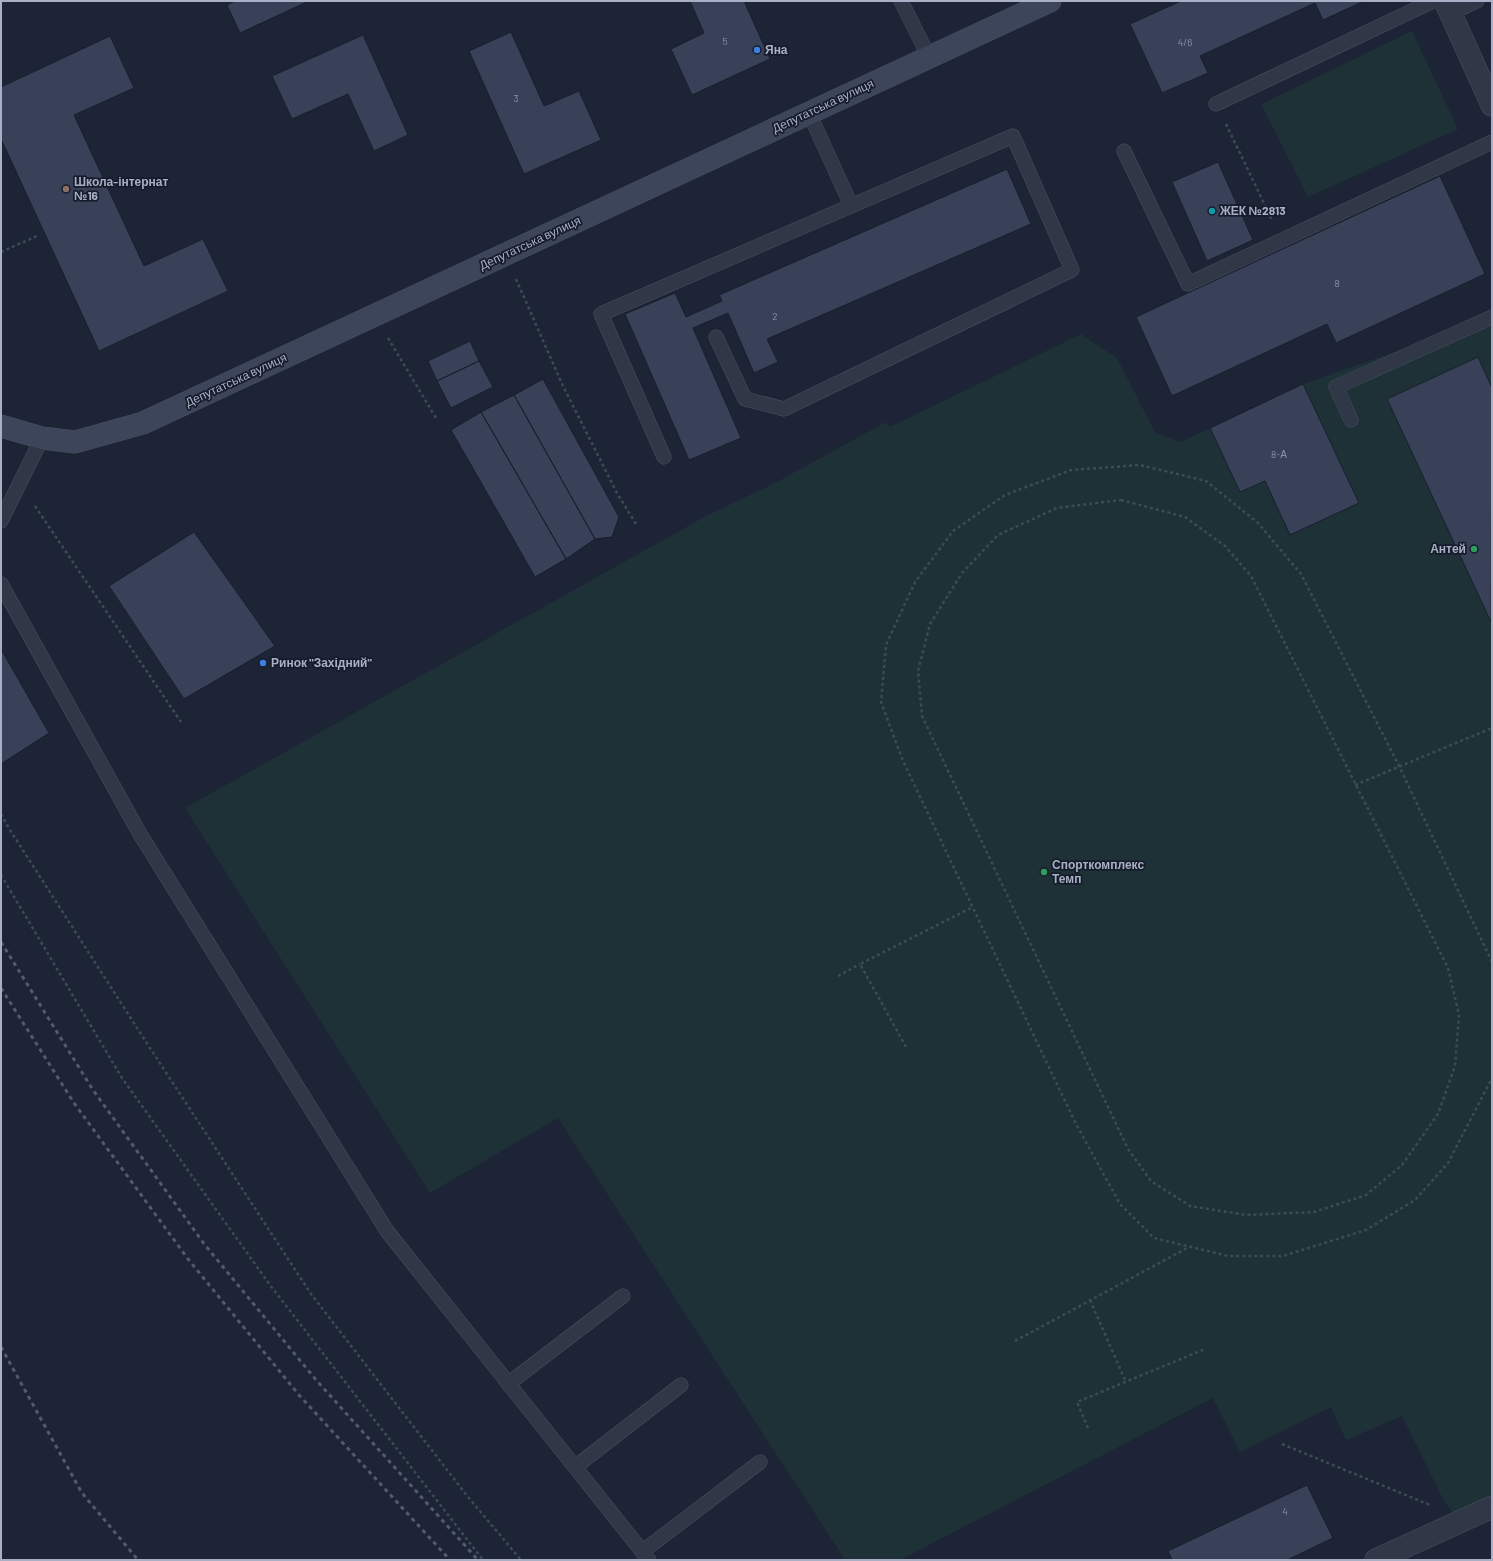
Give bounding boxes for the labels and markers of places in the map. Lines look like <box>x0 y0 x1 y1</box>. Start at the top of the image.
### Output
place label: Яна <box>765 42 788 56</box>
marker: Яна <box>752 45 762 55</box>
place label: Школа-інтернат №16 <box>74 174 169 202</box>
marker: Школа-інтернат №16 <box>61 184 71 194</box>
place label: ЖЕК №2813 <box>1219 203 1286 217</box>
marker: ЖЕК №2813 <box>1207 206 1217 216</box>
place label: Антей <box>1430 541 1466 555</box>
marker: Антей <box>1469 544 1479 554</box>
place label: Ринок "Західний" <box>271 655 372 670</box>
marker: Ринок "Західний" <box>258 658 268 668</box>
place label: Спорткомплекс Темп <box>1052 857 1144 885</box>
marker: Спорткомплекс Темп <box>1039 867 1049 877</box>

